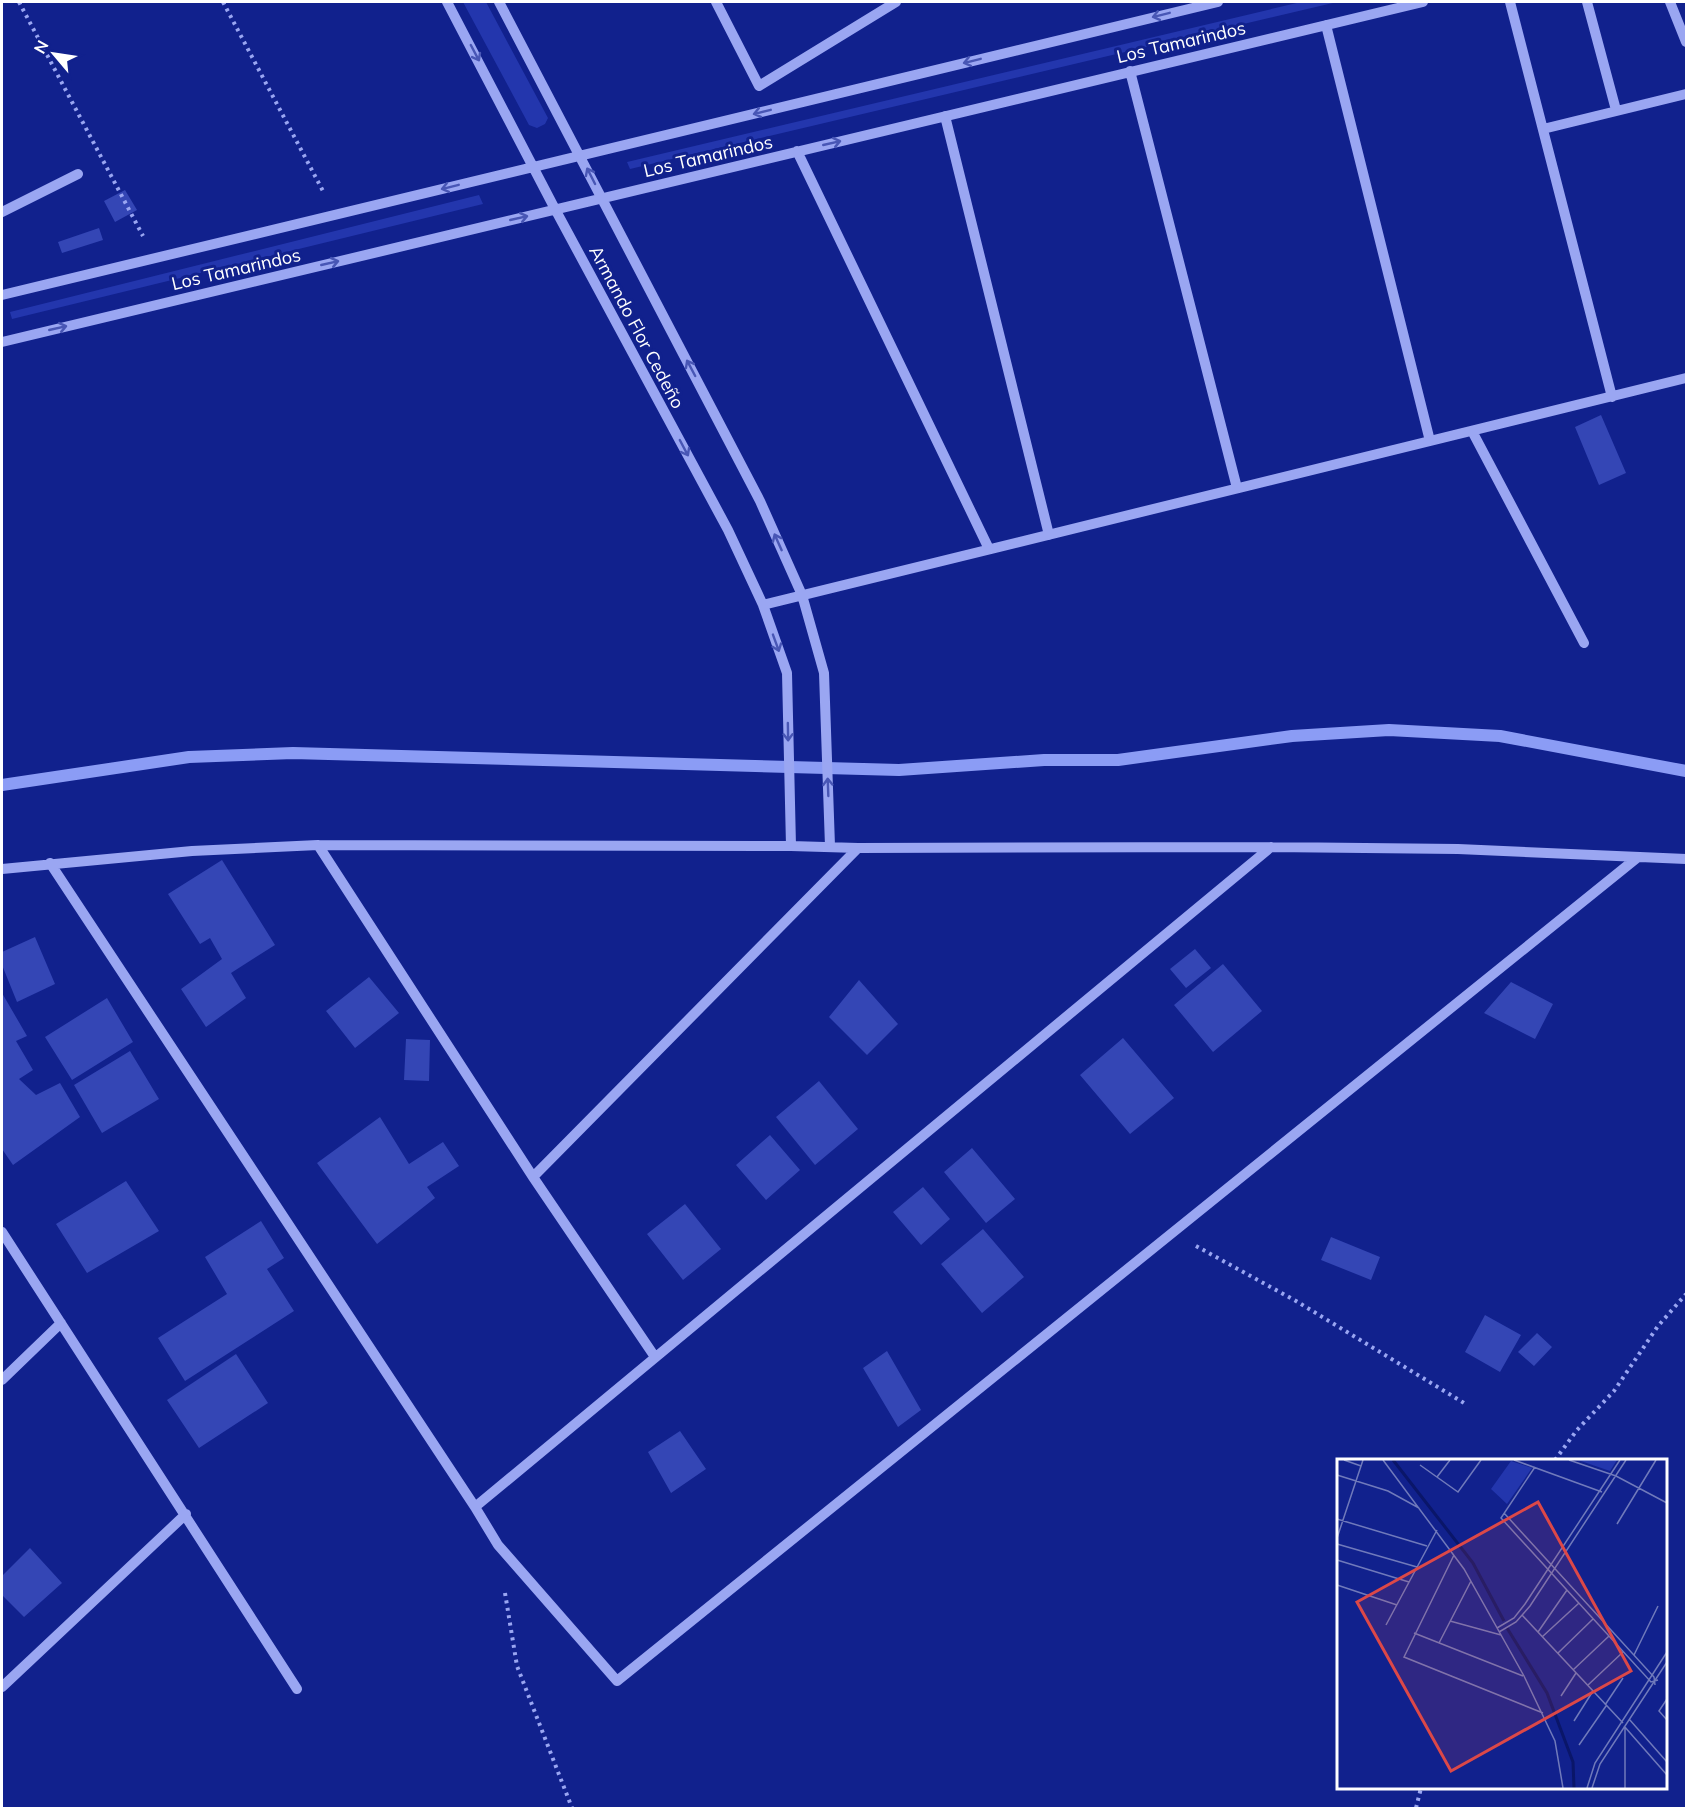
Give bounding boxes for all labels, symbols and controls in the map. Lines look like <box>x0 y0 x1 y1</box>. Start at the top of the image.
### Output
one-way arrow <box>1152 10 1171 22</box>
street label: Los Tamarindos <box>1114 16 1248 68</box>
north arrow <box>24 24 84 84</box>
text: N <box>29 37 53 57</box>
one-way arrow <box>469 44 481 62</box>
one-way arrow <box>963 56 982 68</box>
one-way arrow <box>753 106 772 118</box>
street label: Los Tamarindos <box>641 130 775 182</box>
one-way arrow <box>822 137 841 149</box>
one-way arrow <box>585 168 597 185</box>
one-way arrow <box>441 182 460 194</box>
one-way arrow <box>509 212 529 223</box>
street label: Armando Flor Cedeño <box>584 241 690 413</box>
street label: Los Tamarindos <box>169 243 303 295</box>
one-way arrow <box>320 257 339 269</box>
one-way arrow <box>49 322 68 334</box>
one-way arrow <box>685 359 696 377</box>
one-way arrow <box>678 439 690 456</box>
one-way arrow <box>772 533 783 551</box>
one-way arrow <box>772 633 783 652</box>
one-way arrow <box>783 721 794 741</box>
one-way arrow <box>822 778 834 798</box>
inset map <box>1337 1459 1667 1789</box>

